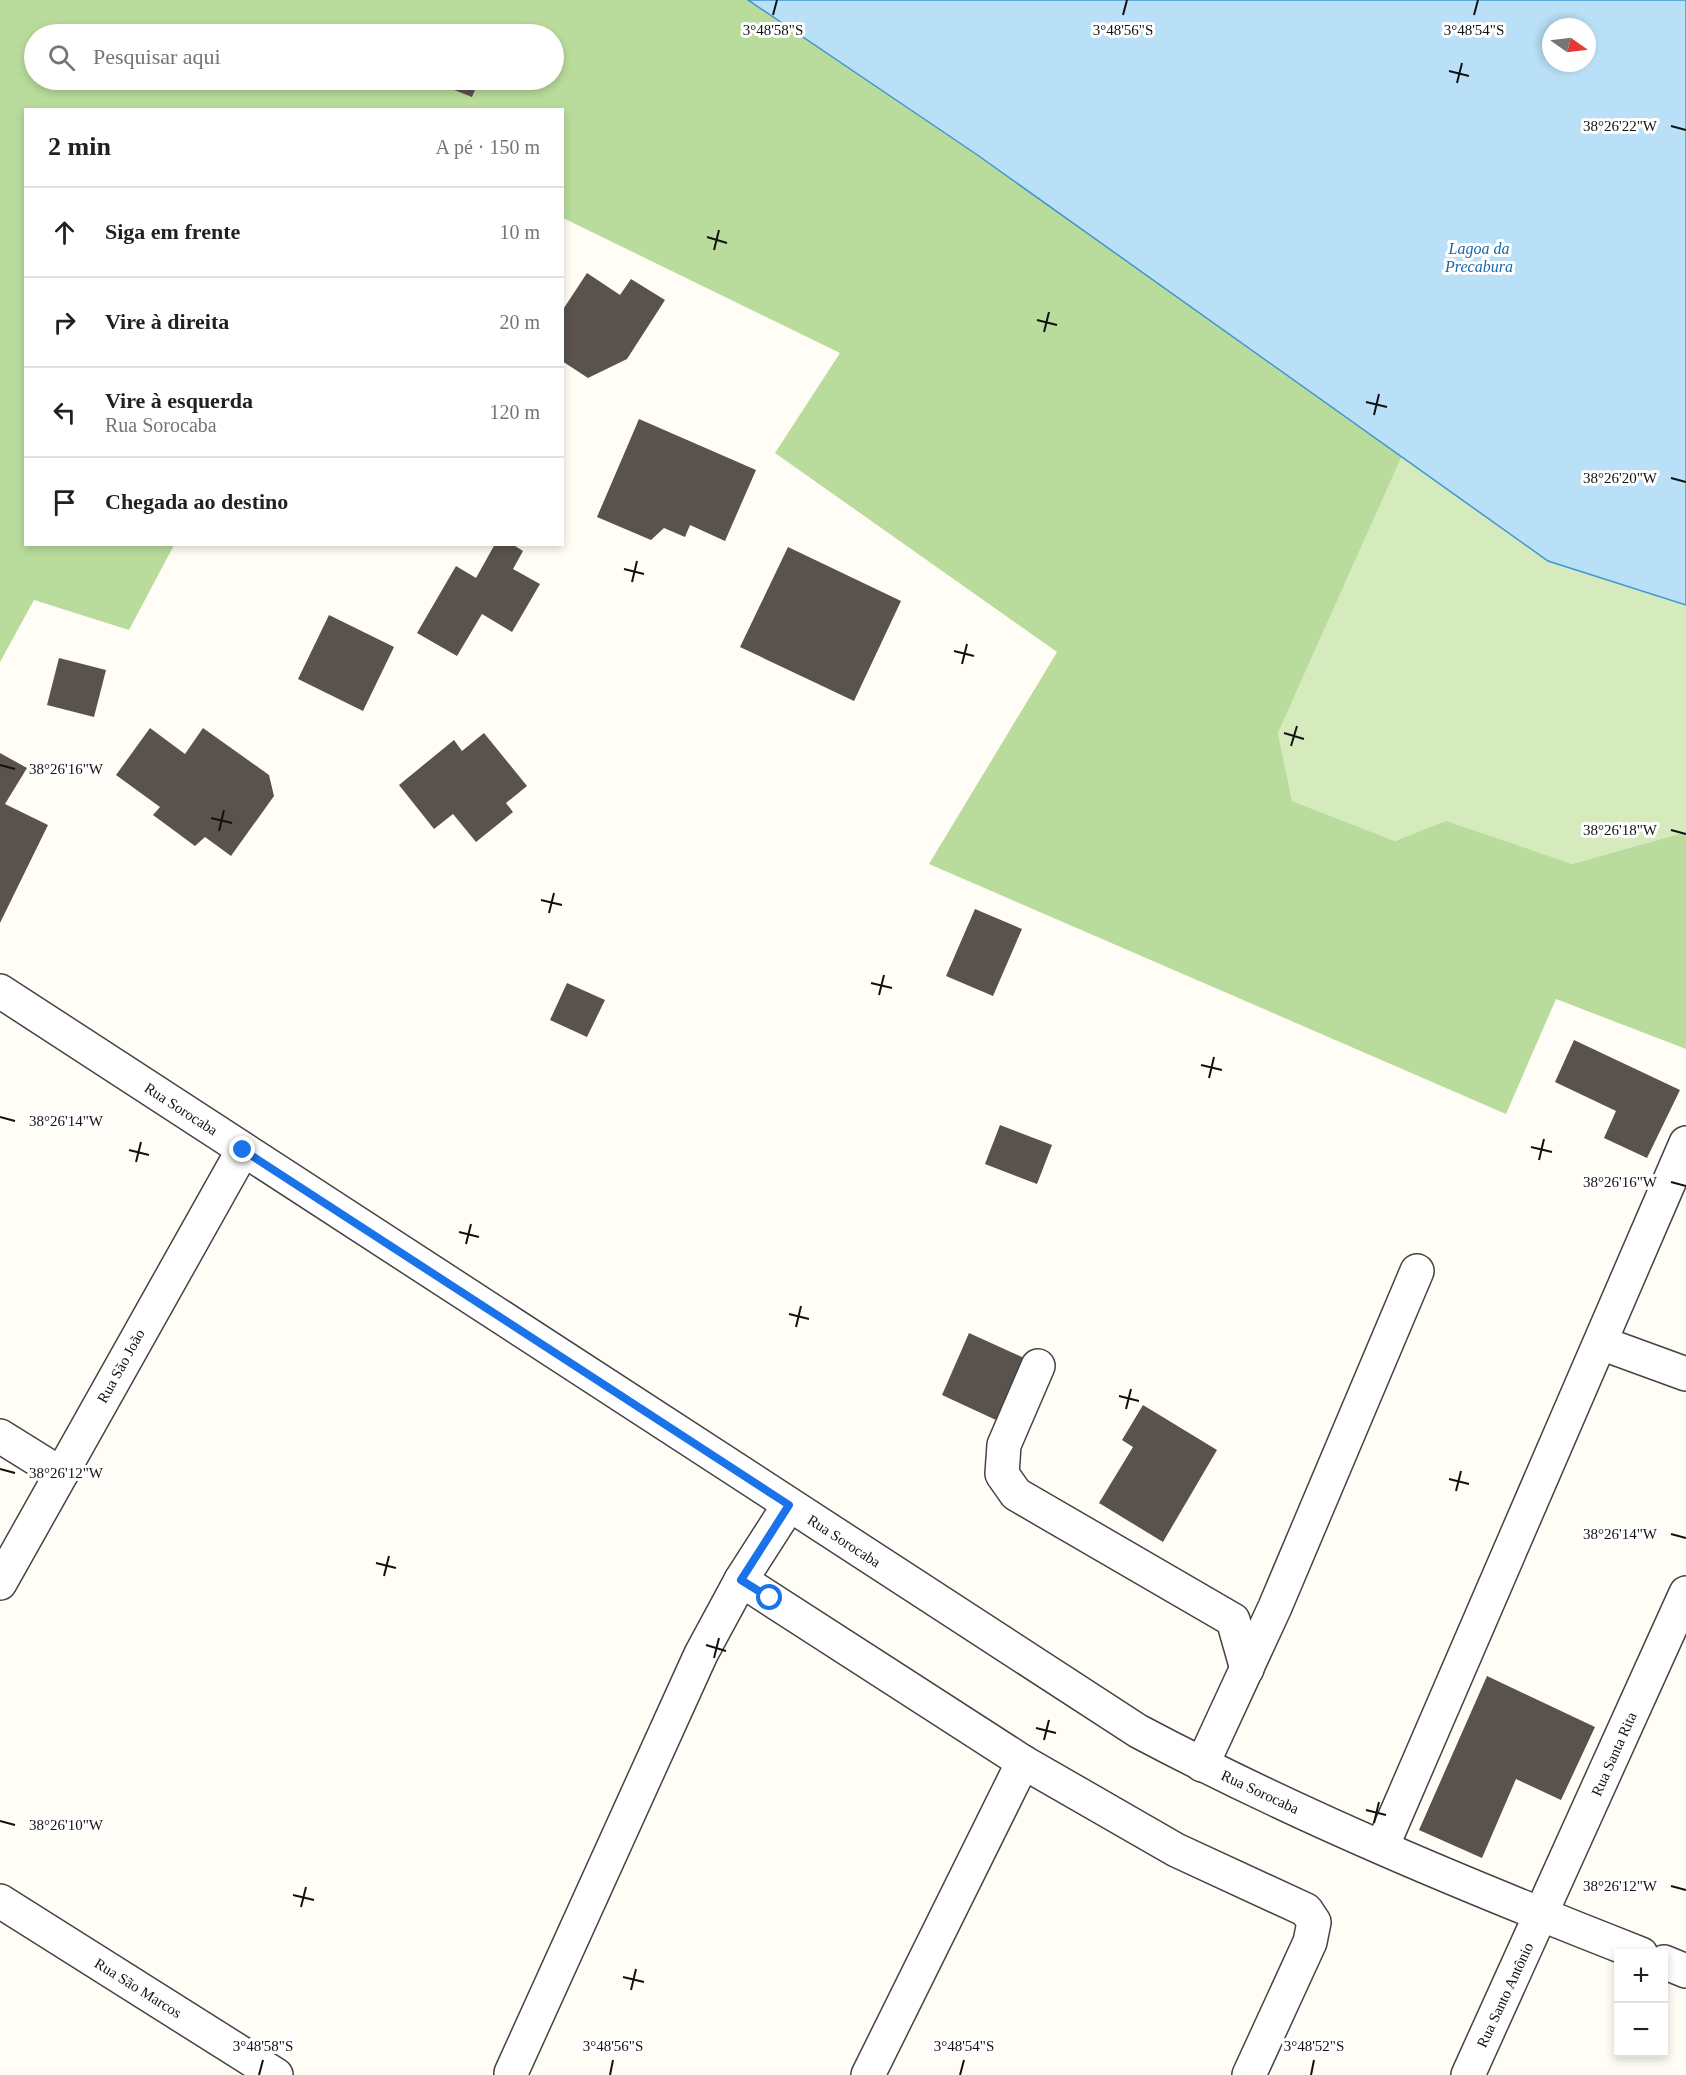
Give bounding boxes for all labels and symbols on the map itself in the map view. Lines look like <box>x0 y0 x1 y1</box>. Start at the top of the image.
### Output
north arrow <box>1542 18 1596 72</box>
text: 3°48'58"S <box>743 22 803 38</box>
text: 3°48'56"S <box>1093 22 1153 38</box>
text: 3°48'54"S <box>1444 22 1504 38</box>
text: 38°26'22"W <box>1583 118 1658 134</box>
water label: Lagoa da Precabura <box>1444 240 1513 275</box>
text: 38°26'20"W <box>1583 470 1658 486</box>
text: 38°26'16"W <box>29 761 104 777</box>
text: 38°26'18"W <box>1583 822 1658 838</box>
street label: Rua Sorocaba <box>142 1079 221 1139</box>
text: 38°26'14"W <box>29 1113 104 1129</box>
route end <box>229 1136 255 1162</box>
text: 38°26'16"W <box>1583 1174 1658 1190</box>
street label: Rua São João <box>94 1326 148 1406</box>
text: 38°26'12"W <box>29 1465 104 1481</box>
street label: Rua Sorocaba <box>805 1511 884 1571</box>
text: 38°26'14"W <box>1583 1526 1658 1542</box>
route start <box>756 1584 782 1610</box>
street label: Rua Santa Rita <box>1588 1709 1640 1798</box>
street label: Rua Sorocaba <box>1219 1767 1302 1817</box>
text: 38°26'10"W <box>29 1817 104 1833</box>
text: 38°26'12"W <box>1583 1878 1658 1894</box>
street label: Rua Santo Antônio <box>1474 1940 1536 2050</box>
street label: Rua São Marcos <box>92 1955 184 2021</box>
text: 3°48'58"S <box>233 2038 293 2054</box>
text: 3°48'56"S <box>583 2038 643 2054</box>
text: 3°48'54"S <box>934 2038 994 2054</box>
text: 3°48'52"S <box>1284 2038 1344 2054</box>

